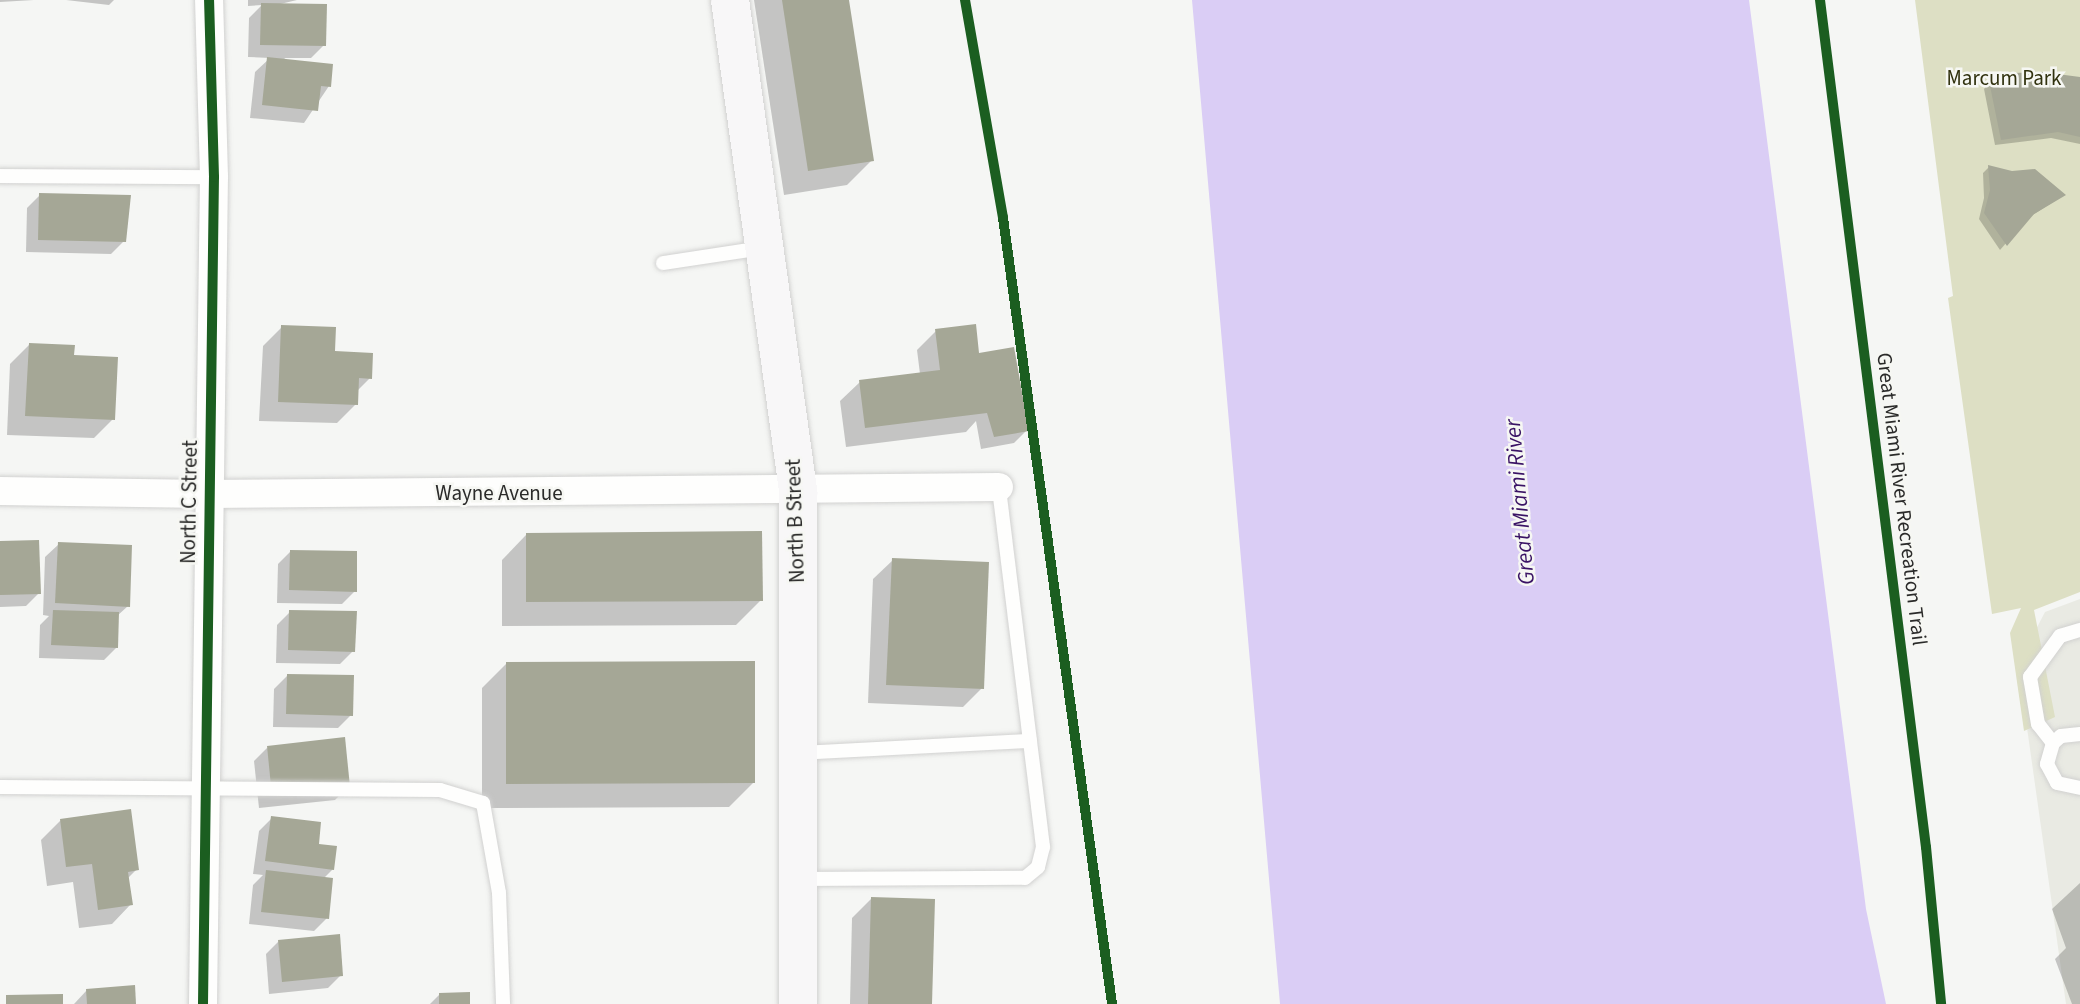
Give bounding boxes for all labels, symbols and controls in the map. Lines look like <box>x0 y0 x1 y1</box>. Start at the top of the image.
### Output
park label: Marcum Park <box>1947 65 2061 91</box>
street label: Great Miami River Recreation Trail <box>1872 351 1932 647</box>
water label: Great Miami River <box>1499 418 1541 586</box>
street label: North C Street <box>175 440 203 564</box>
street label: North B Street <box>780 459 810 583</box>
street label: Wayne Avenue <box>435 480 563 506</box>

